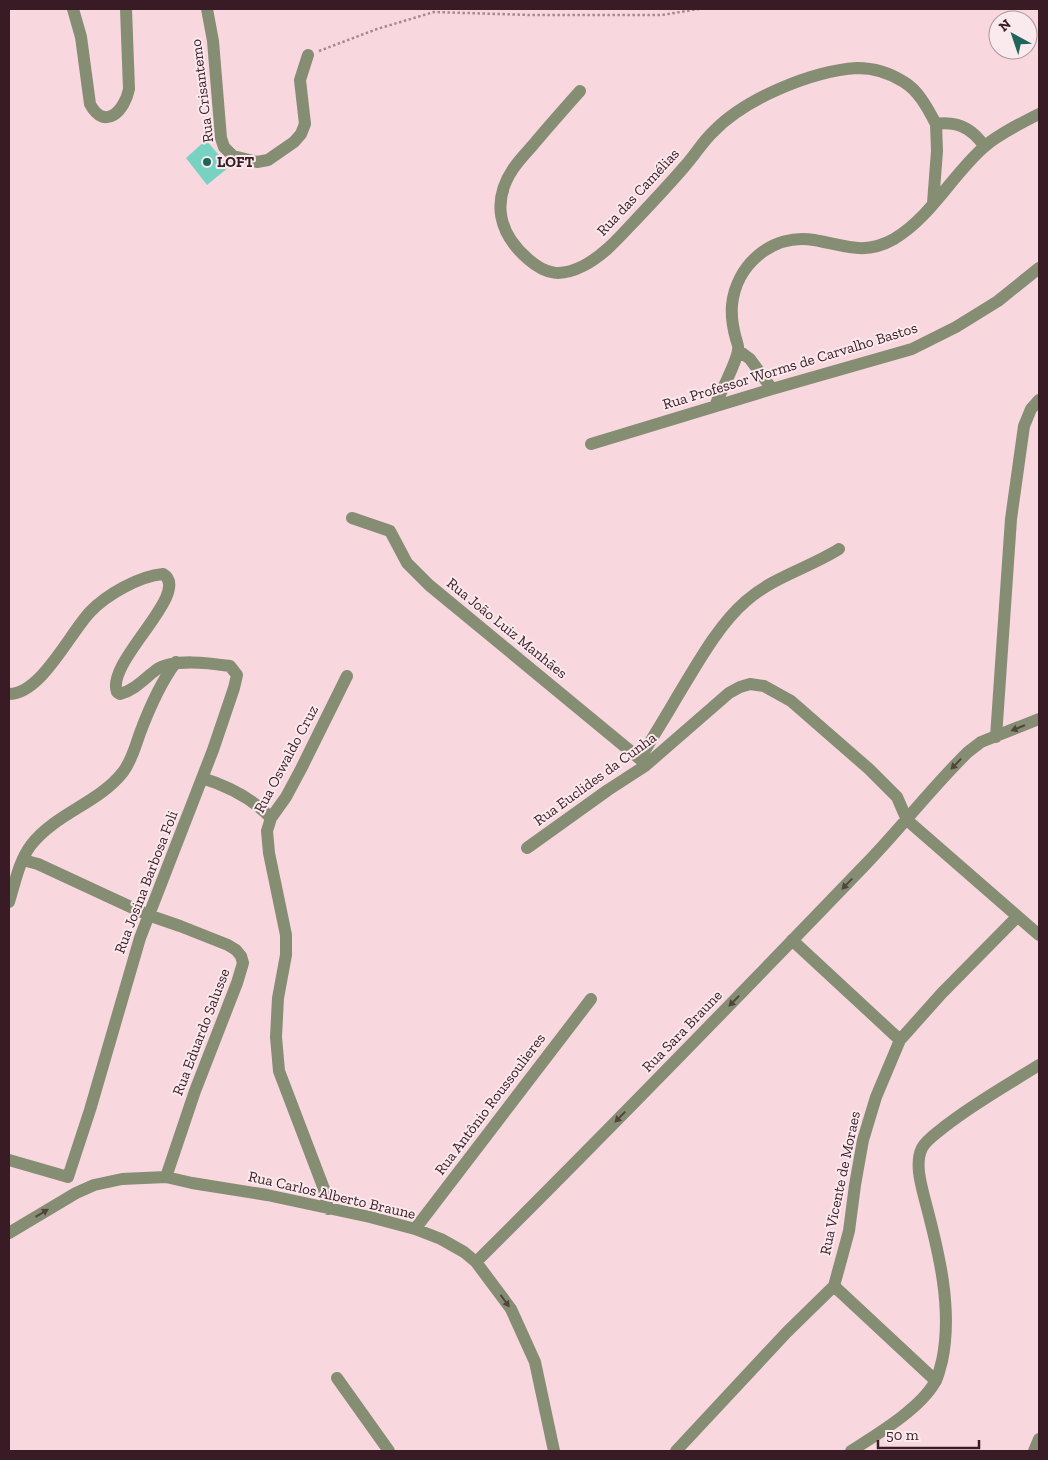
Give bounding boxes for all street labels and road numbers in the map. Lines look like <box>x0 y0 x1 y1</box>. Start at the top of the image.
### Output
street label: Rua Crisantemo <box>187 38 217 144</box>
street label: Rua das Camélias <box>593 145 683 239</box>
street label: Rua Professor Worms de Carvalho Bastos <box>660 319 920 413</box>
street label: Rua João Luiz Manhães <box>443 574 571 682</box>
street label: Rua Oswaldo Cruz <box>250 702 322 816</box>
street label: Rua Euclides da Cunha <box>530 728 660 830</box>
street label: Rua Josina Barbosa Foli <box>110 808 182 956</box>
street label: Rua Eduardo Salusse <box>168 966 234 1098</box>
street label: Rua Sara Braune <box>638 986 726 1076</box>
street label: Rua Antônio Roussoulieres <box>431 1030 549 1178</box>
street label: Rua Vicente de Moraes <box>816 1109 864 1257</box>
street label: Rua Carlos Alberto Braune <box>247 1167 417 1223</box>

